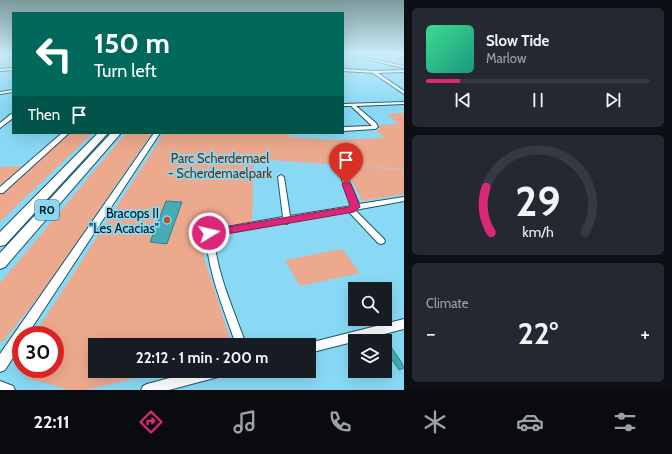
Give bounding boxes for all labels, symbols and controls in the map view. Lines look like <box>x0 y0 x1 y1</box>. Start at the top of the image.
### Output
text: 150 m <box>94 26 170 60</box>
icon: left <box>28 28 80 80</box>
text: Slow Tide <box>486 32 549 50</box>
text: Marlow <box>486 50 526 66</box>
text: Turn left <box>94 60 157 82</box>
icon: previous <box>452 89 474 111</box>
icon: pause <box>527 89 549 111</box>
icon: next <box>602 89 624 111</box>
icon: arrive <box>68 104 90 126</box>
text: Then <box>28 106 60 124</box>
pin <box>329 143 363 184</box>
icon: arrive <box>335 149 357 171</box>
park label: Parc Scherdemael - Scherdemaelpark <box>168 150 272 181</box>
text: 29 <box>515 176 561 226</box>
road number: R0 <box>35 200 59 220</box>
place label: Bracops II "Les Acacias" <box>89 205 159 236</box>
position arrow <box>188 212 230 254</box>
marker: Bracops II "Les Acacias" <box>162 215 172 225</box>
text: km/h <box>522 223 554 241</box>
map controls <box>348 282 392 378</box>
button: search <box>348 282 392 326</box>
text: Climate <box>426 295 468 311</box>
text: 22° <box>518 315 558 352</box>
text: − <box>426 320 436 347</box>
text: + <box>640 320 650 347</box>
speed limit sign: 30 <box>12 326 64 378</box>
button: layers <box>348 334 392 378</box>
text: 22:12 · 1 min · 200 m <box>136 349 268 367</box>
icon: directions <box>137 408 165 436</box>
icon: music <box>231 408 259 436</box>
icon: phone <box>326 408 354 436</box>
icon: climate <box>421 408 449 436</box>
icon: car <box>516 408 544 436</box>
icon: filters <box>611 408 639 436</box>
text: 22:11 <box>33 411 70 433</box>

